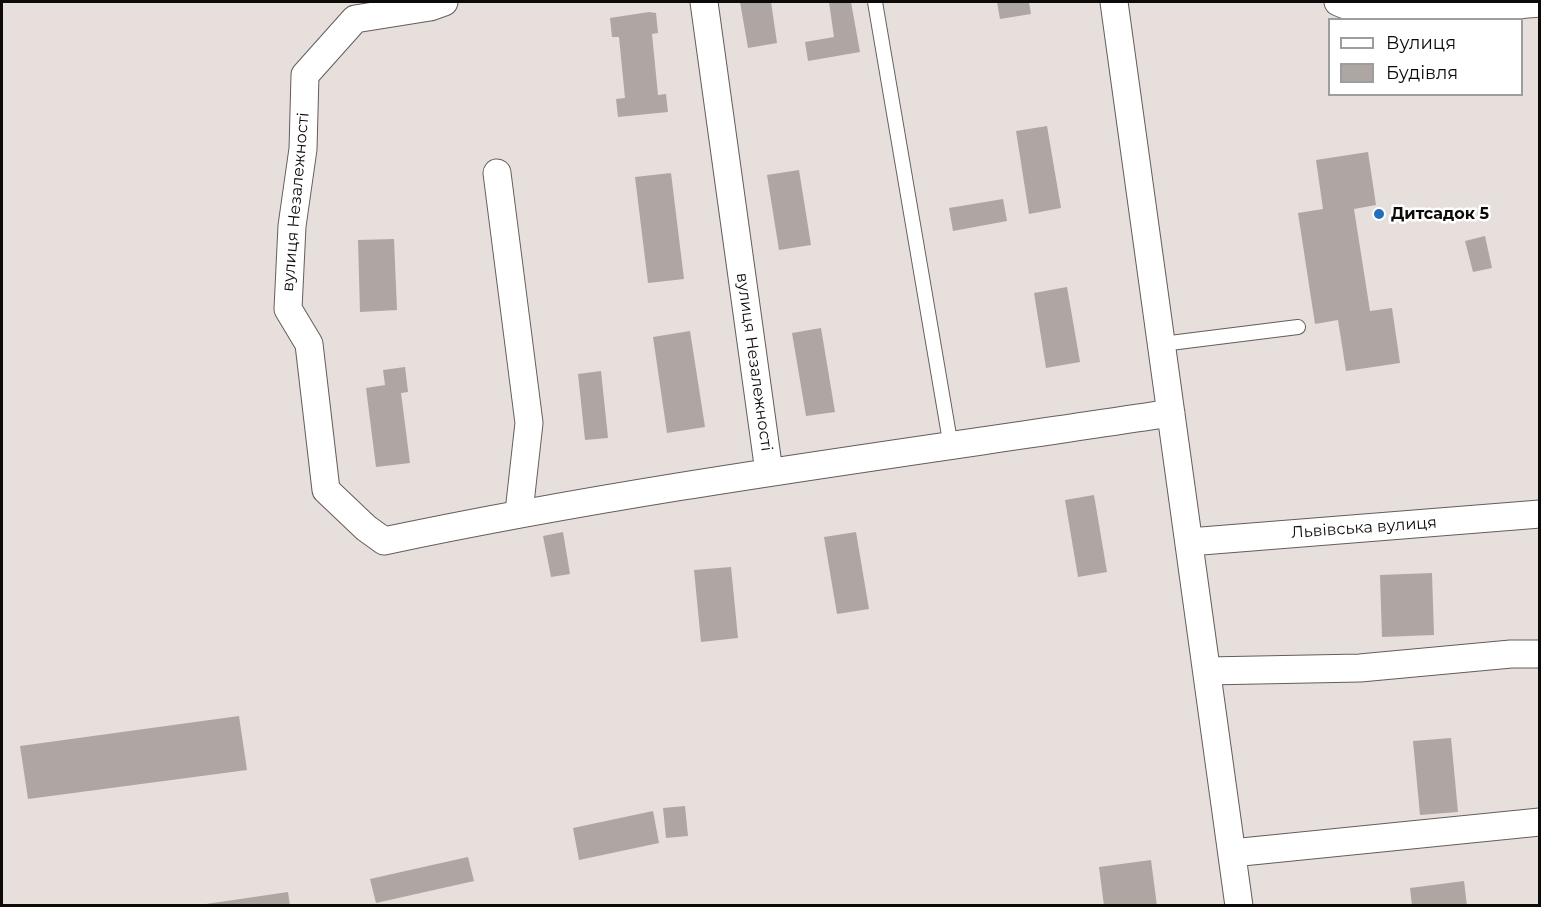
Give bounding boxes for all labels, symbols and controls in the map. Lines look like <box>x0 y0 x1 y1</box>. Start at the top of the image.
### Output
legend <box>1328 18 1523 96</box>
text: Вулиця <box>1386 32 1456 54</box>
text: Будівля <box>1386 62 1458 84</box>
street label: вулиця Незалежності <box>279 112 313 292</box>
place label: Дитсадок 5 <box>1391 204 1489 224</box>
marker: Дитсадок 5 <box>1372 207 1386 221</box>
street label: вулиця Незалежності <box>732 272 776 452</box>
street label: Львівська вулиця <box>1290 513 1438 543</box>

